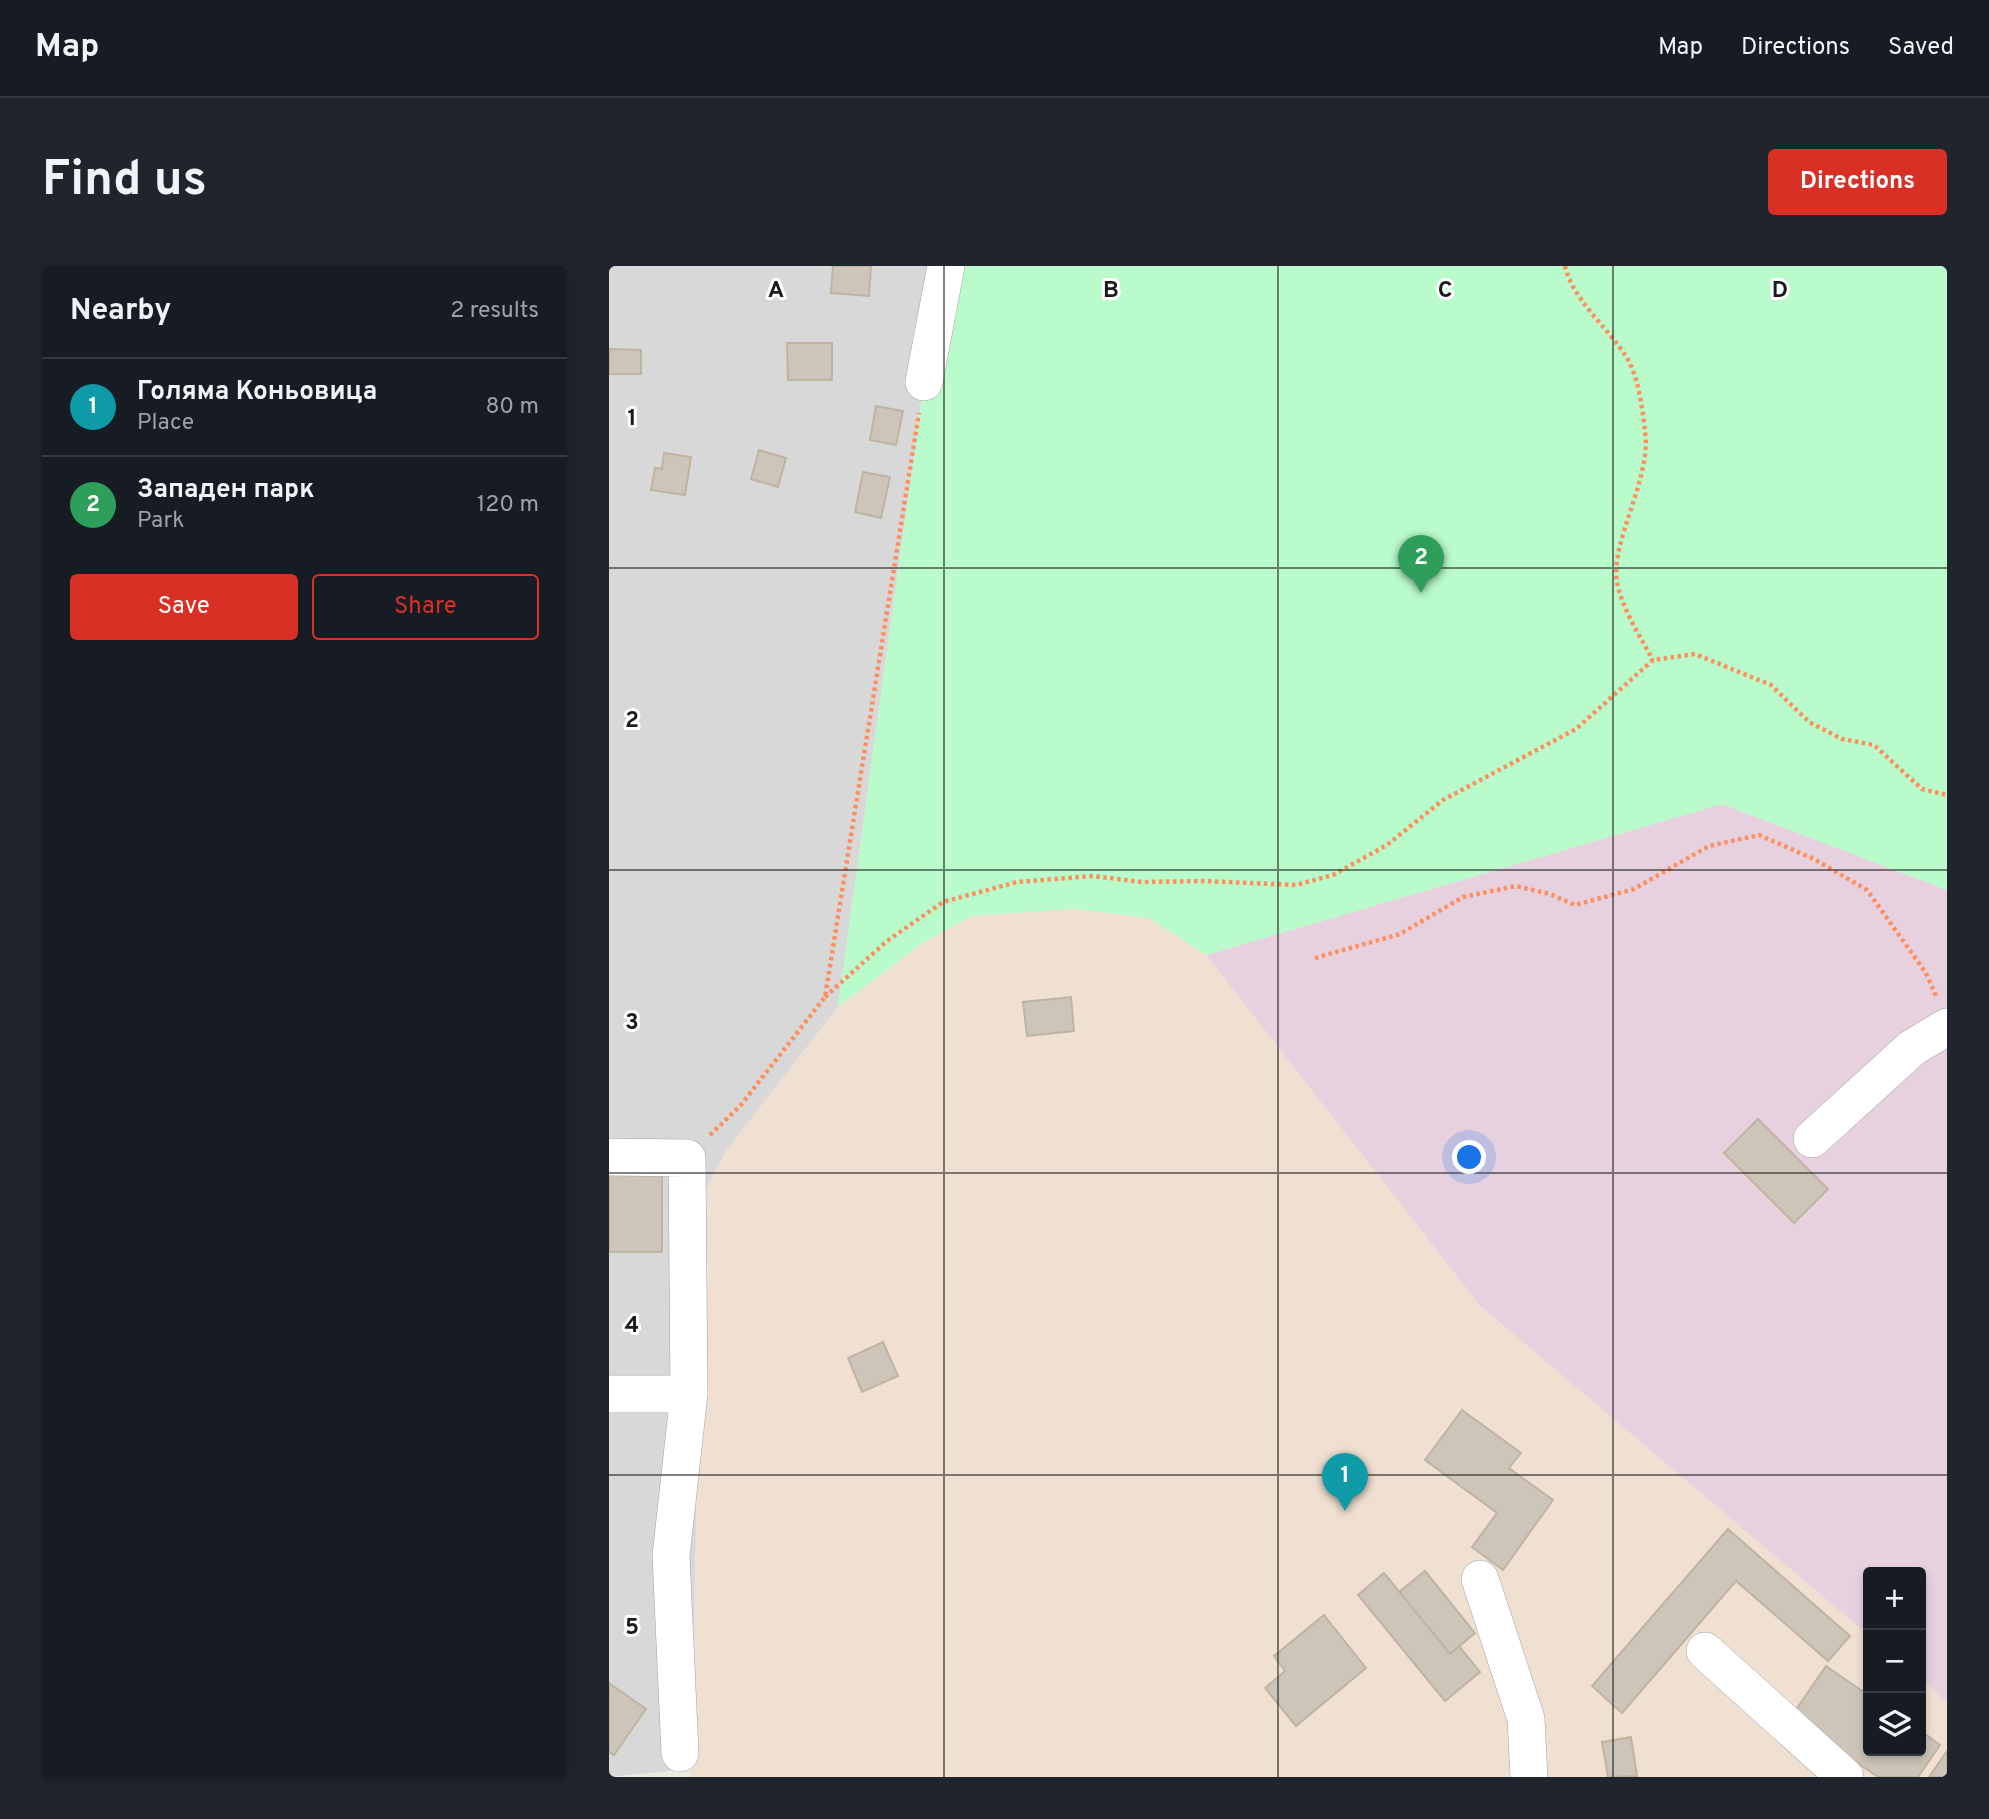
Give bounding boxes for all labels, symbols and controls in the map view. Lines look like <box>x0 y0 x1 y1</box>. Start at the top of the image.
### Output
text: Map <box>35 27 99 69</box>
text: Map <box>1658 33 1703 63</box>
text: Directions <box>1741 33 1850 63</box>
text: Saved <box>1888 33 1954 63</box>
button: Directions <box>1768 149 1947 215</box>
text: Find us <box>42 151 207 213</box>
text: A <box>768 277 784 306</box>
text: B <box>1103 277 1119 306</box>
text: C <box>1438 277 1452 306</box>
text: D <box>1772 277 1788 306</box>
text: Nearby <box>70 293 171 330</box>
text: 2 results <box>450 297 539 326</box>
text: Голяма Коньовица <box>137 376 377 409</box>
text: 1 <box>88 393 98 422</box>
text: 80 m <box>486 393 539 422</box>
text: 1 <box>627 405 637 434</box>
text: Place <box>137 409 194 438</box>
text: Западен парк <box>137 474 314 507</box>
text: 2 <box>86 491 100 520</box>
text: 120 m <box>477 491 539 520</box>
text: Park <box>137 507 184 536</box>
pin: 2 <box>1398 535 1444 593</box>
button: Save <box>70 574 298 640</box>
button: Share <box>312 574 539 640</box>
text: 2 <box>625 707 639 736</box>
text: 3 <box>625 1009 639 1038</box>
your location <box>1452 1140 1486 1174</box>
text: 4 <box>625 1312 639 1341</box>
pin: 1 <box>1322 1453 1368 1511</box>
map controls <box>1863 1567 1926 1756</box>
button: + <box>1863 1567 1926 1630</box>
text: 5 <box>625 1614 639 1643</box>
button: − <box>1863 1630 1926 1693</box>
button: layers <box>1863 1693 1926 1756</box>

